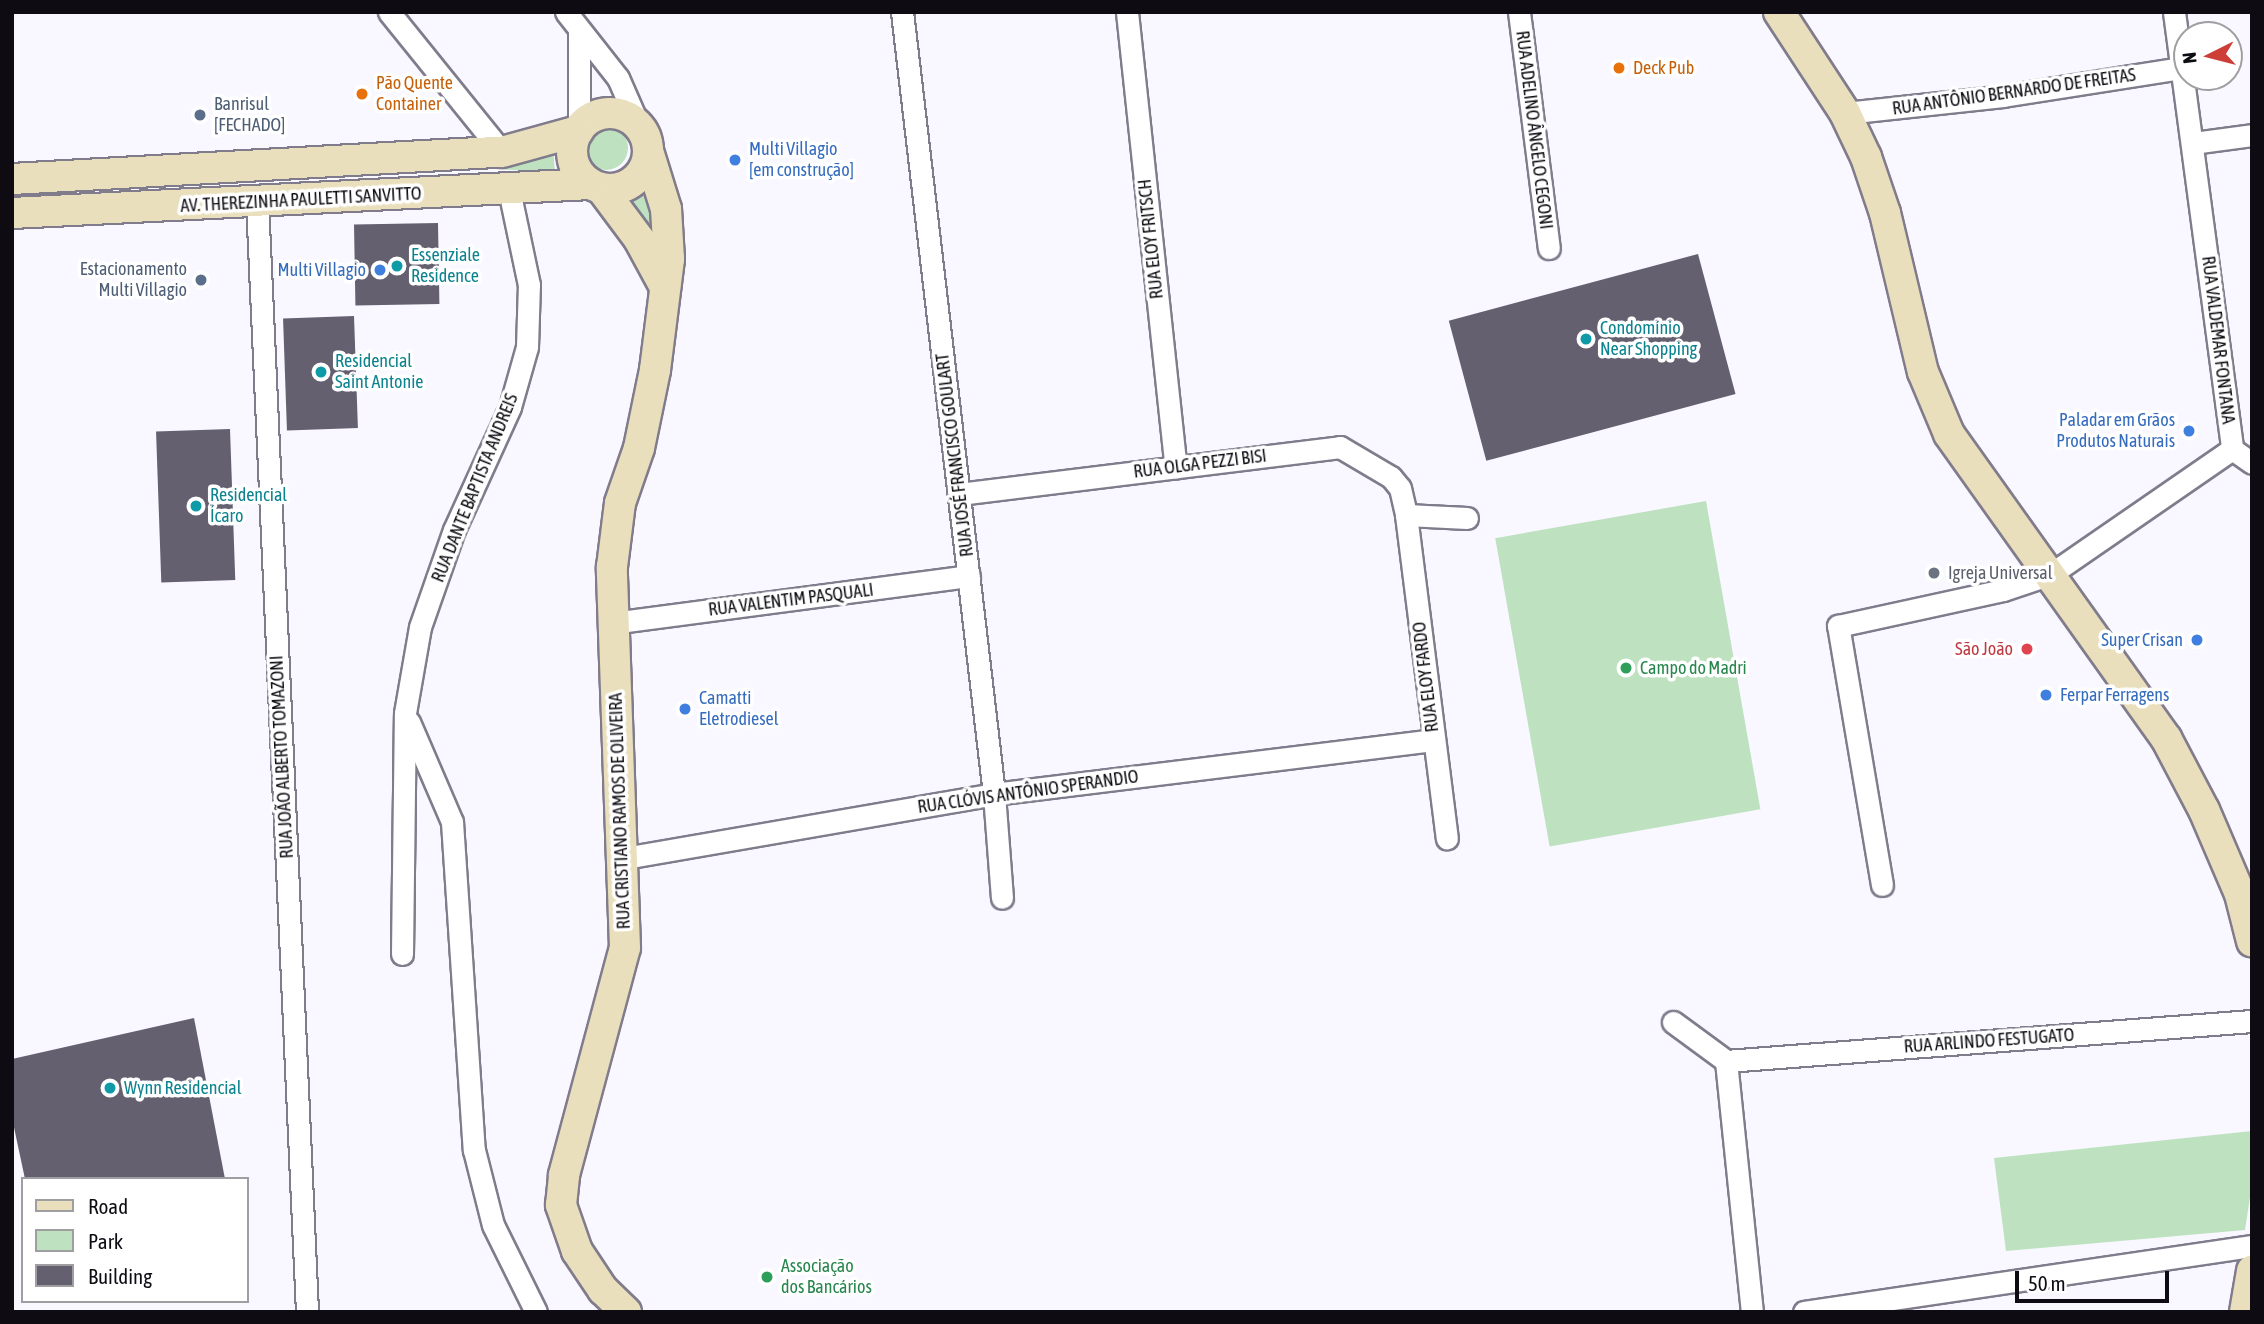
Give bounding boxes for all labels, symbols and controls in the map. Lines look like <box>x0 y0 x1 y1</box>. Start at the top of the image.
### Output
north arrow <box>2173 21 2243 91</box>
street label: RUA ADELINO ÂNGELO CEGONI <box>1511 29 1557 231</box>
text: N <box>2178 51 2201 65</box>
place label: Deck Pub <box>1633 57 1694 79</box>
marker: Deck Pub <box>1611 60 1627 76</box>
street label: RUA ANTÔNIO BERNARDO DE FREITAS <box>1891 64 2137 120</box>
place label: Pão Quente Container <box>376 73 453 116</box>
marker: Pão Quente Container <box>354 86 370 102</box>
place label: Banrisul [FECHADO] <box>214 94 285 136</box>
marker: Banrisul [FECHADO] <box>192 107 208 123</box>
place label: Multi Villagio [em construção] <box>749 139 854 182</box>
marker: Multi Villagio [em construção] <box>727 152 743 168</box>
street label: RUA ELOY FRITSCH <box>1134 178 1168 300</box>
street label: AV. THEREZINHA PAULETTI SANVITTO <box>180 183 422 217</box>
place label: Essenziale Residence <box>411 245 480 288</box>
street label: RUA VALDEMAR FONTANA <box>2197 255 2239 425</box>
marker: Essenziale Residence <box>389 258 405 274</box>
place label: Estacionamento Multi Villagio <box>80 259 187 302</box>
place label: Multi Villagio <box>277 259 366 281</box>
marker: Multi Villagio <box>372 262 388 278</box>
marker: Estacionamento Multi Villagio <box>193 272 209 288</box>
place label: Condomínio Near Shopping <box>1600 318 1697 360</box>
marker: Condomínio Near Shopping <box>1578 331 1594 347</box>
place label: Residencial Saint Antonie <box>335 351 424 394</box>
street label: RUA JOSÉ FRANCISCO GOULART <box>932 352 978 558</box>
marker: Residencial Saint Antonie <box>313 364 329 380</box>
street label: RUA DANTE BAPTISTA ANDREIS <box>427 391 523 585</box>
place label: Paladar em Grãos Produtos Naturais <box>2056 410 2175 452</box>
marker: Paladar em Grãos Produtos Naturais <box>2181 423 2197 439</box>
street label: RUA OLGA PEZZI BISI <box>1132 445 1268 483</box>
place label: Residencial Ícaro <box>210 485 287 528</box>
marker: Residencial Ícaro <box>188 498 204 514</box>
place label: Igreja Universal <box>1948 562 2052 584</box>
marker: Igreja Universal <box>1926 565 1942 581</box>
street label: RUA VALENTIM PASQUALI <box>707 579 875 621</box>
street label: RUA ELOY FARDO <box>1409 621 1443 733</box>
place label: Super Crisan <box>2101 629 2183 651</box>
marker: Super Crisan <box>2189 632 2205 648</box>
place label: São João <box>1955 638 2013 660</box>
marker: São João <box>2019 641 2035 657</box>
street label: RUA JOÃO ALBERTO TOMAZONI <box>266 655 298 859</box>
place label: Campo do Madri <box>1640 657 1747 679</box>
marker: Campo do Madri <box>1618 660 1634 676</box>
place label: Ferpar Ferragens <box>2060 684 2169 706</box>
marker: Ferpar Ferragens <box>2038 687 2054 703</box>
place label: Camatti Eletrodiesel <box>699 688 779 730</box>
street label: RUA CRISTIANO RAMOS DE OLIVEIRA <box>605 692 635 930</box>
marker: Camatti Eletrodiesel <box>677 701 693 717</box>
street label: RUA CLÓVIS ANTÔNIO SPERANDIO <box>916 766 1140 818</box>
street label: RUA ARLINDO FESTUGATO <box>1903 1024 2075 1058</box>
place label: Wynn Residencial <box>124 1077 241 1099</box>
marker: Wynn Residencial <box>102 1080 118 1096</box>
legend <box>21 1177 248 1303</box>
text: Road <box>88 1194 128 1218</box>
text: Park <box>88 1229 123 1253</box>
place label: Associação dos Bancários <box>781 1256 872 1298</box>
scale bar <box>2019 1258 2173 1302</box>
text: Building <box>88 1264 152 1288</box>
marker: Associação dos Bancários <box>759 1269 775 1285</box>
text: 50 m <box>2028 1271 2066 1295</box>

